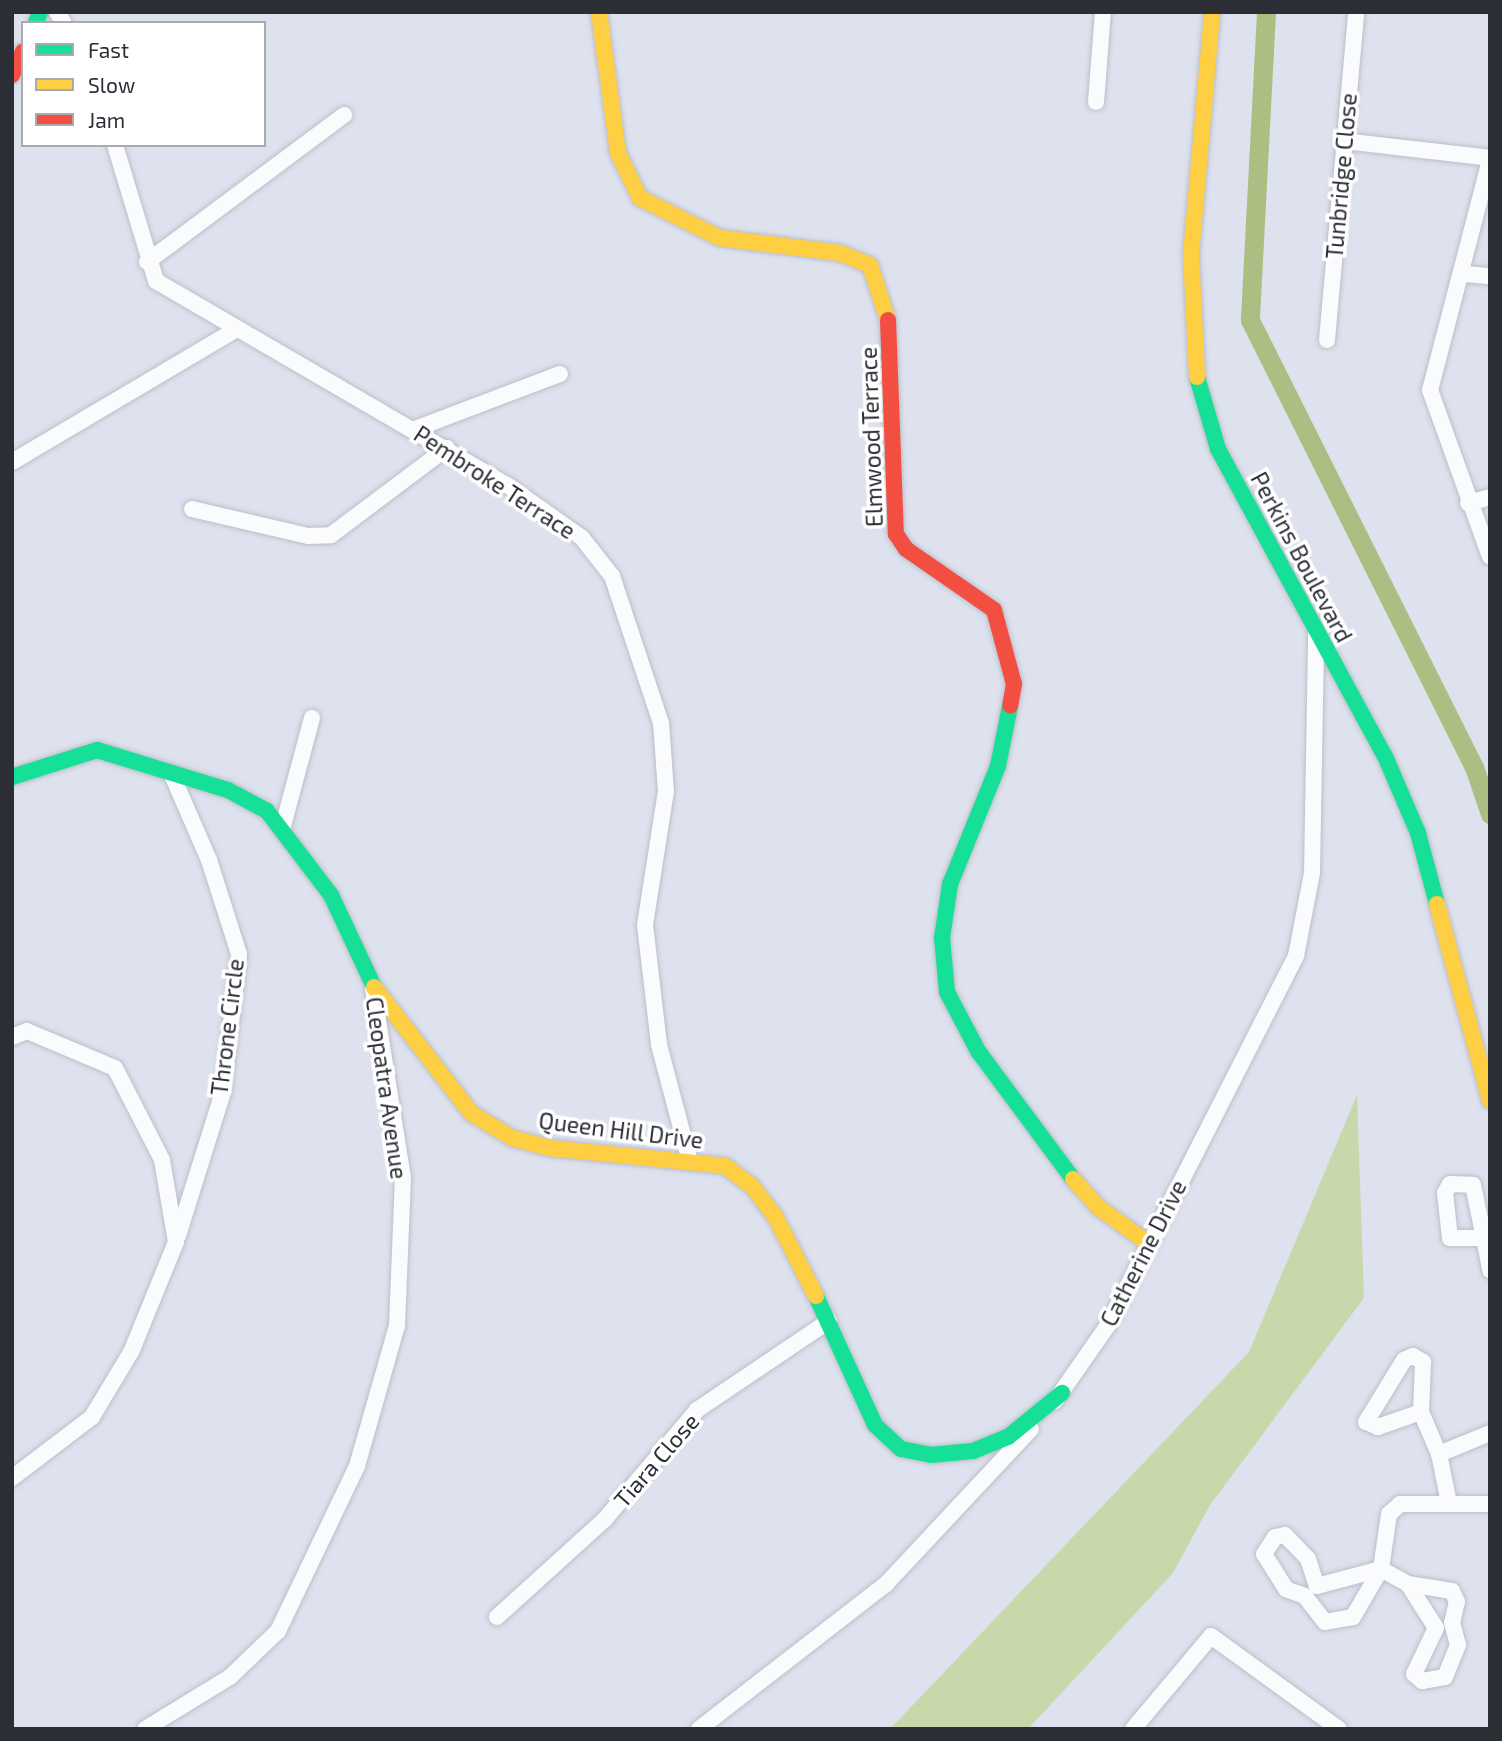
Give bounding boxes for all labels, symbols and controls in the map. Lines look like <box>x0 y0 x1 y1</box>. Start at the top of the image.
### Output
legend <box>21 21 266 147</box>
text: Fast <box>88 37 129 62</box>
text: Slow <box>88 72 135 97</box>
street label: Tunbridge Close <box>1320 92 1362 260</box>
text: Jam <box>88 107 125 132</box>
street label: Elmwood Terrace <box>854 346 888 528</box>
street label: Pembroke Terrace <box>409 419 581 545</box>
street label: Perkins Boulevard <box>1245 467 1359 647</box>
street label: Throne Circle <box>205 957 249 1097</box>
street label: Cleopatra Avenue <box>361 995 413 1181</box>
street label: Queen Hill Drive <box>537 1106 705 1154</box>
street label: Catherine Drive <box>1094 1175 1192 1331</box>
street label: Tiara Close <box>608 1407 704 1513</box>

